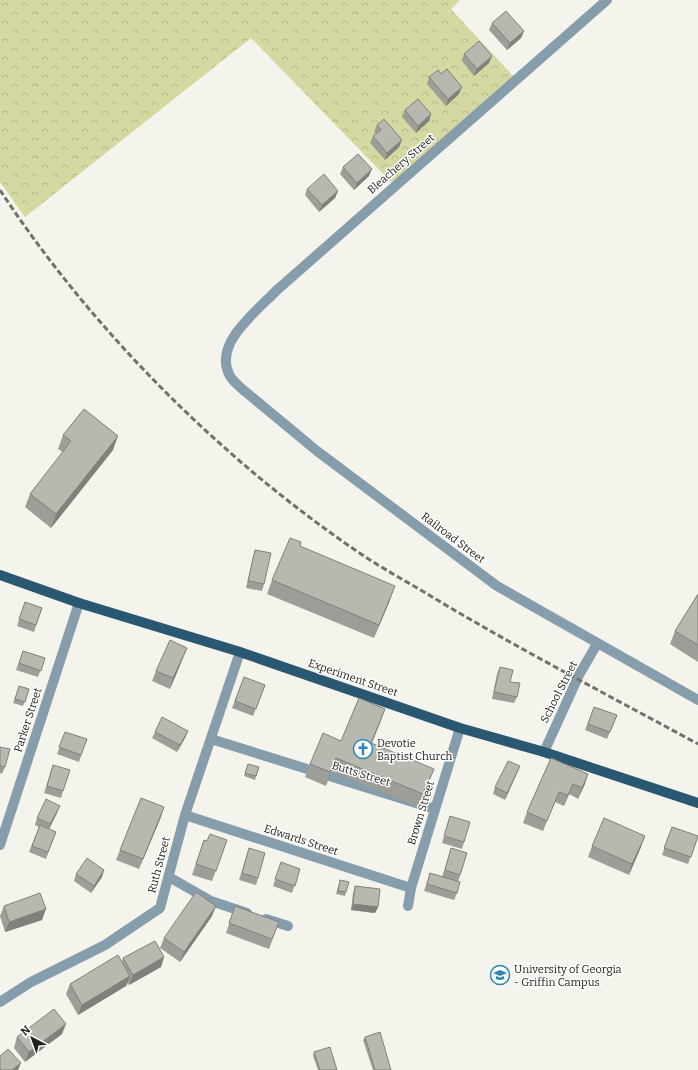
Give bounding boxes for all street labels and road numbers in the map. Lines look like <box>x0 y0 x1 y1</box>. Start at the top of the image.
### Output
street label: Bleachery Street <box>365 131 437 197</box>
street label: Railroad Street <box>419 510 487 566</box>
street label: Experiment Street <box>307 657 399 699</box>
street label: School Street <box>538 659 580 725</box>
street label: Parker Street <box>11 686 45 754</box>
street label: Butts Street <box>330 759 392 789</box>
street label: Brown Street <box>405 779 437 847</box>
street label: Edwards Street <box>262 822 340 858</box>
street label: Ruth Street <box>145 835 173 895</box>

